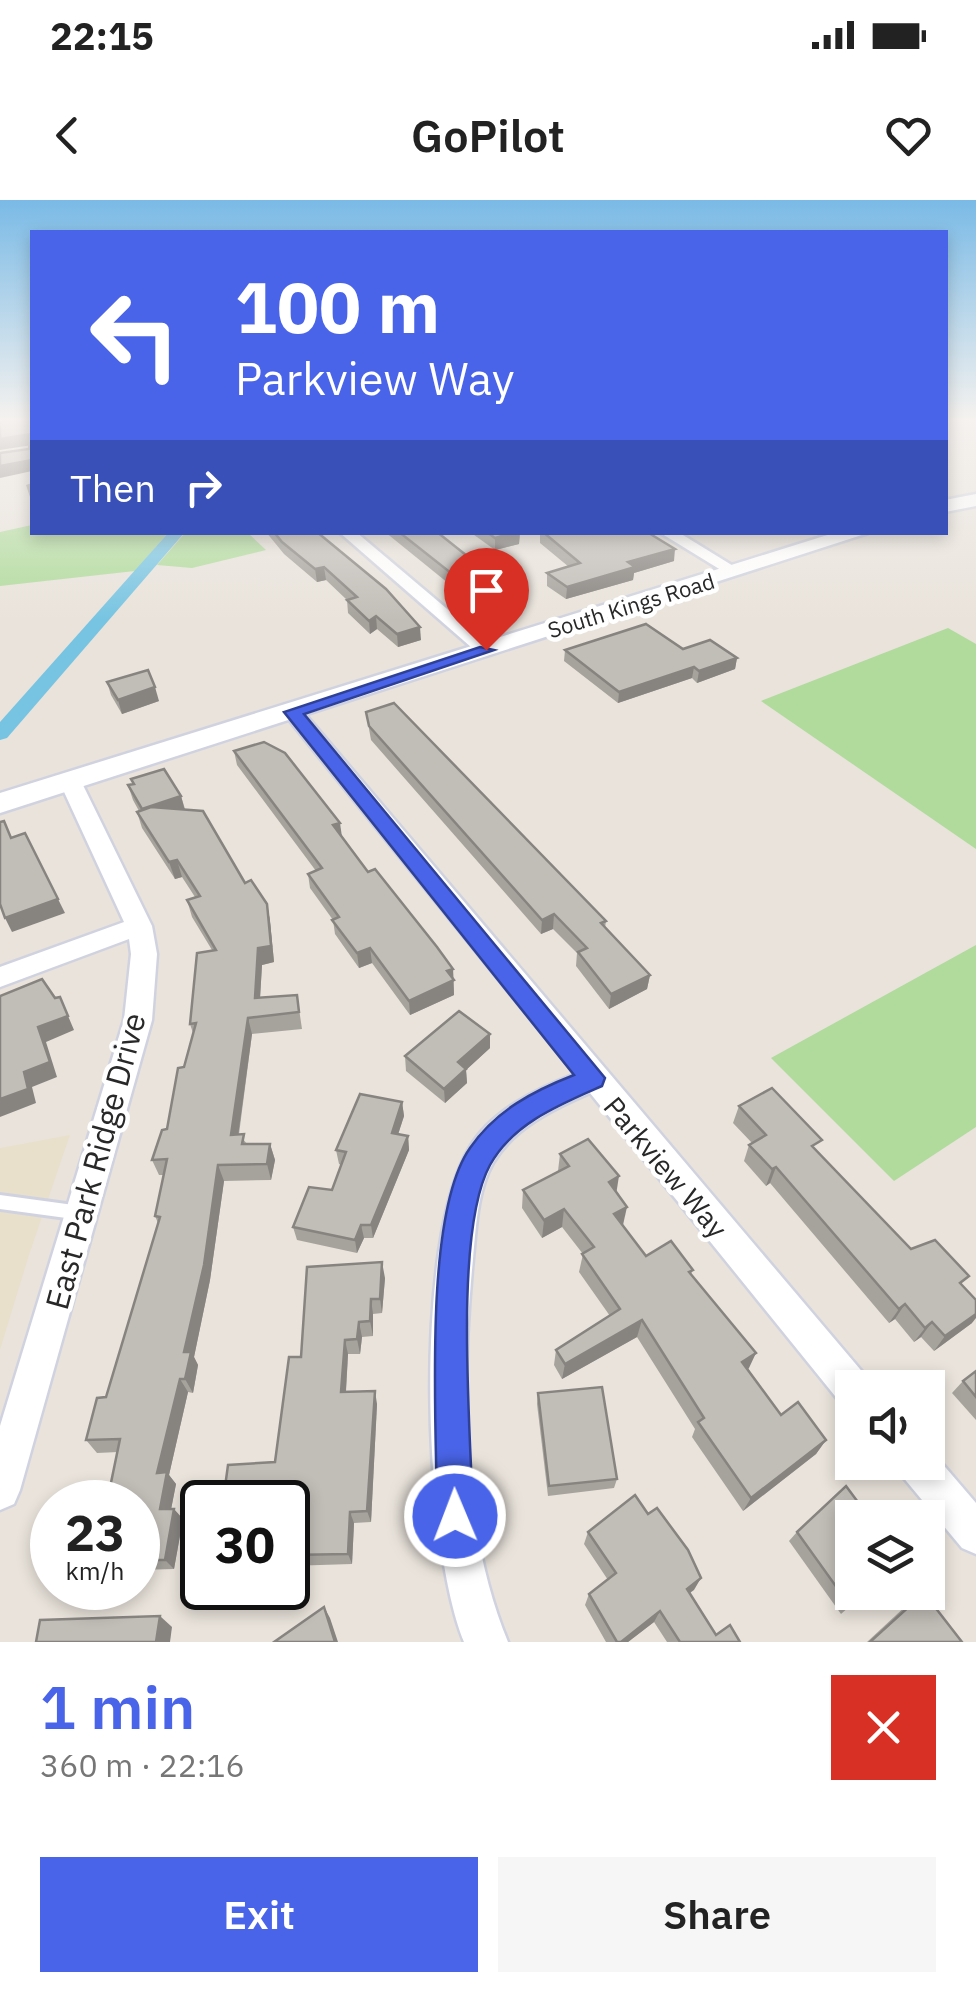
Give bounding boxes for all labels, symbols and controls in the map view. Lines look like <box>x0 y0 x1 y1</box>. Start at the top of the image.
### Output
text: 22:15 <box>50 11 154 60</box>
text: GoPilot <box>411 106 565 164</box>
icon: back <box>40 108 95 163</box>
icon: heart <box>881 108 936 163</box>
text: 100 m <box>235 261 440 352</box>
icon: left <box>70 270 200 400</box>
text: Parkview Way <box>235 349 514 407</box>
icon: right <box>176 460 231 515</box>
text: Then <box>70 463 156 512</box>
pin <box>444 548 529 651</box>
icon: arrive <box>459 563 514 618</box>
street label: South Kings Road <box>544 566 718 644</box>
street label: East Park Ridge Drive <box>35 1008 155 1314</box>
street label: Parkview Way <box>596 1089 736 1245</box>
map controls <box>835 1370 945 1610</box>
button: sound <box>835 1370 945 1480</box>
position arrow <box>403 1464 507 1568</box>
speed limit sign: 30 <box>180 1480 310 1610</box>
text: 23 <box>65 1500 125 1565</box>
button: layers <box>835 1500 945 1610</box>
text: km/h <box>66 1554 124 1587</box>
text: 1 min <box>40 1667 195 1746</box>
button: close <box>831 1675 936 1780</box>
text: 360 m · 22:16 <box>40 1744 245 1786</box>
button: Exit <box>40 1857 478 1972</box>
button: Share <box>498 1857 936 1972</box>

